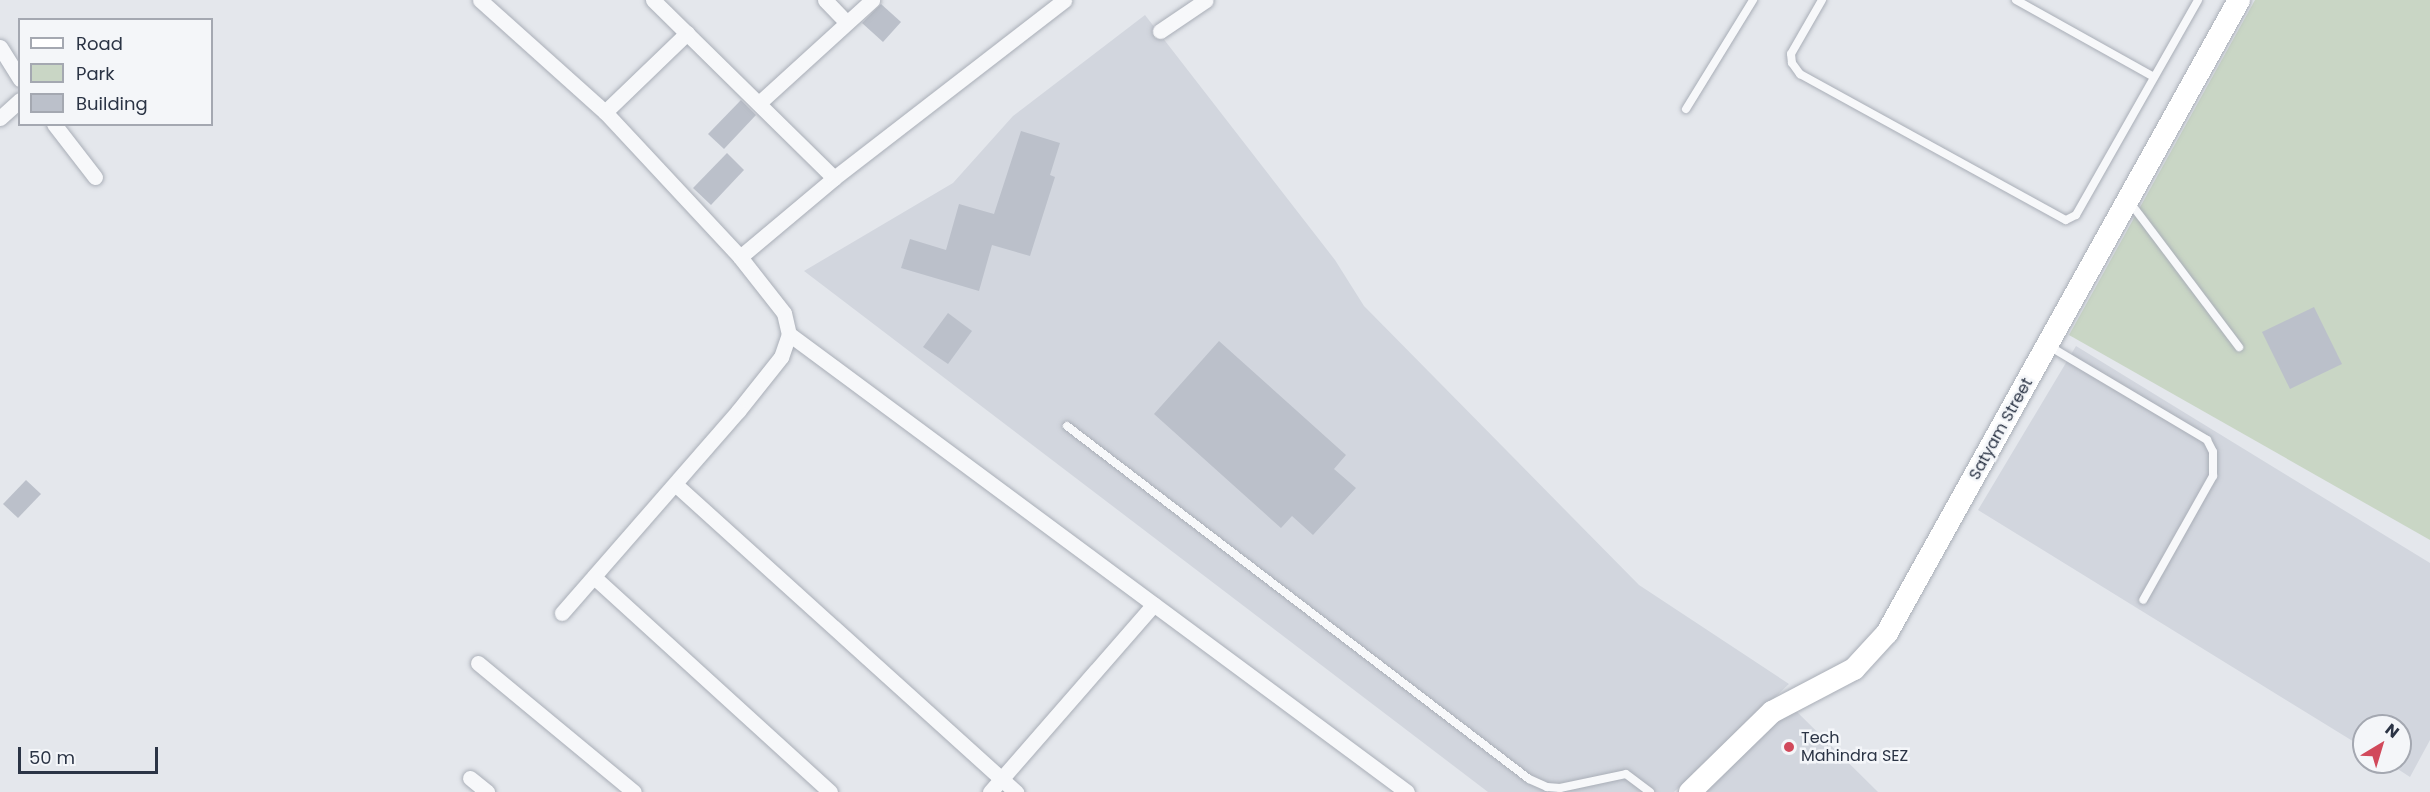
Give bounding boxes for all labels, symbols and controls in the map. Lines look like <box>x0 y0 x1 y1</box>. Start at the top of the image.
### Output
legend <box>18 18 213 126</box>
text: Road <box>76 31 123 56</box>
text: Park <box>76 61 115 86</box>
text: Building <box>76 91 148 116</box>
street label: Satyam Street <box>1965 375 2037 483</box>
north arrow <box>2352 714 2412 774</box>
text: N <box>2380 718 2404 744</box>
place label: Tech Mahindra SEZ <box>1801 728 1908 766</box>
scale bar <box>21 735 160 773</box>
marker: Tech Mahindra SEZ <box>1782 740 1796 754</box>
text: 50 m <box>29 745 75 770</box>

